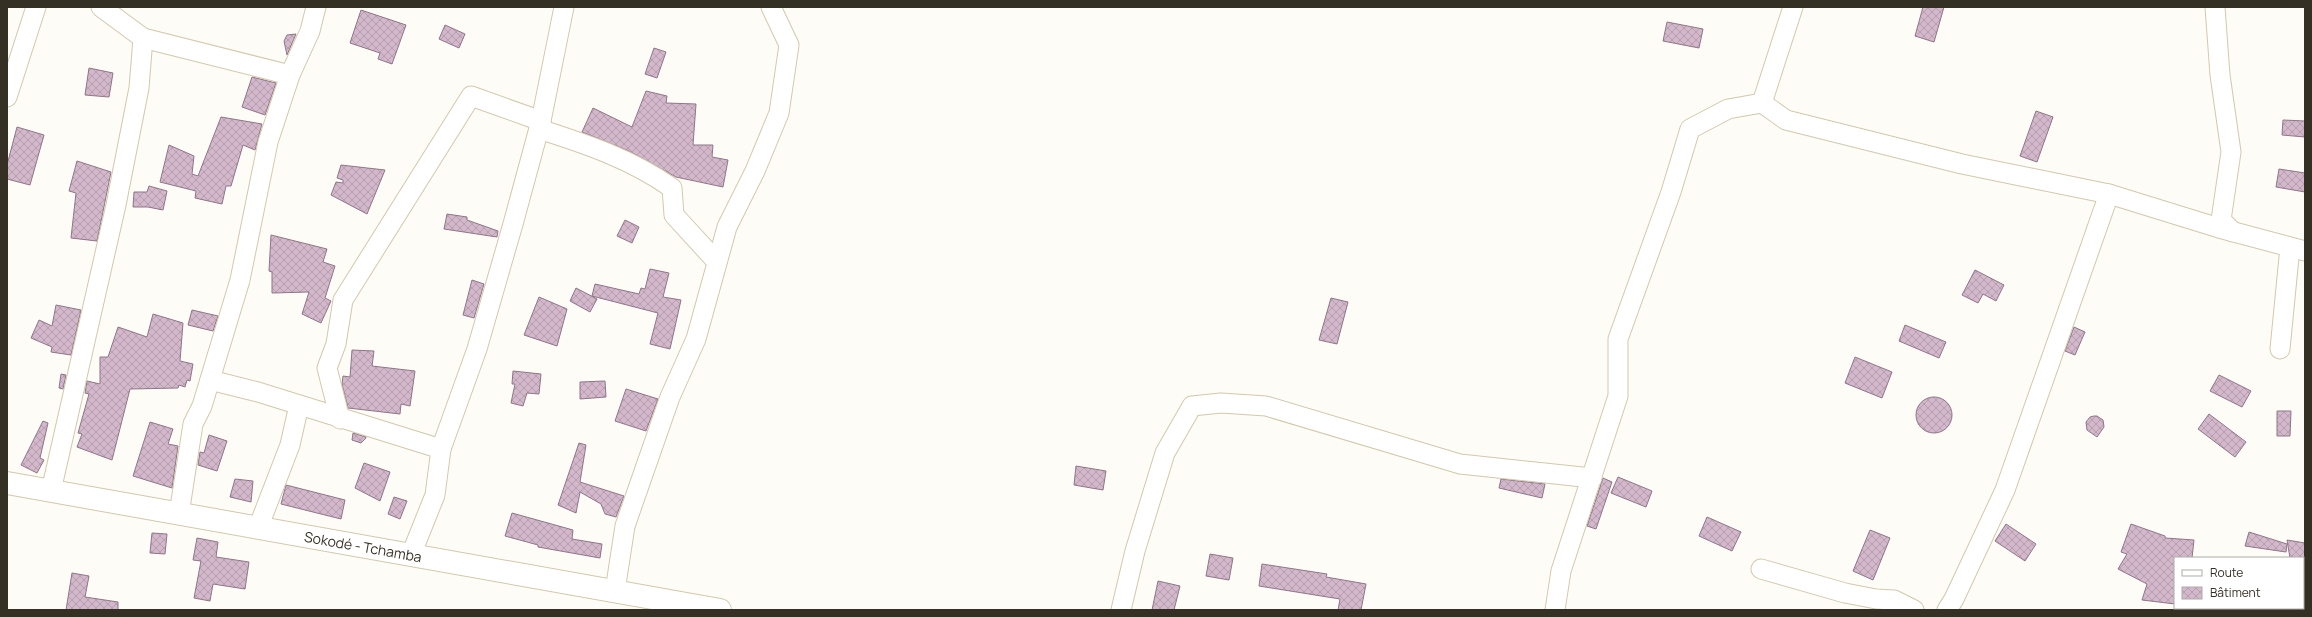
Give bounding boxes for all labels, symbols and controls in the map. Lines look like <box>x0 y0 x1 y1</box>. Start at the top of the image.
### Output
street label: Sokodé - Tchamba <box>303 527 423 566</box>
legend <box>2174 557 2304 609</box>
text: Route <box>2210 564 2243 581</box>
text: Bâtiment <box>2210 584 2261 601</box>

